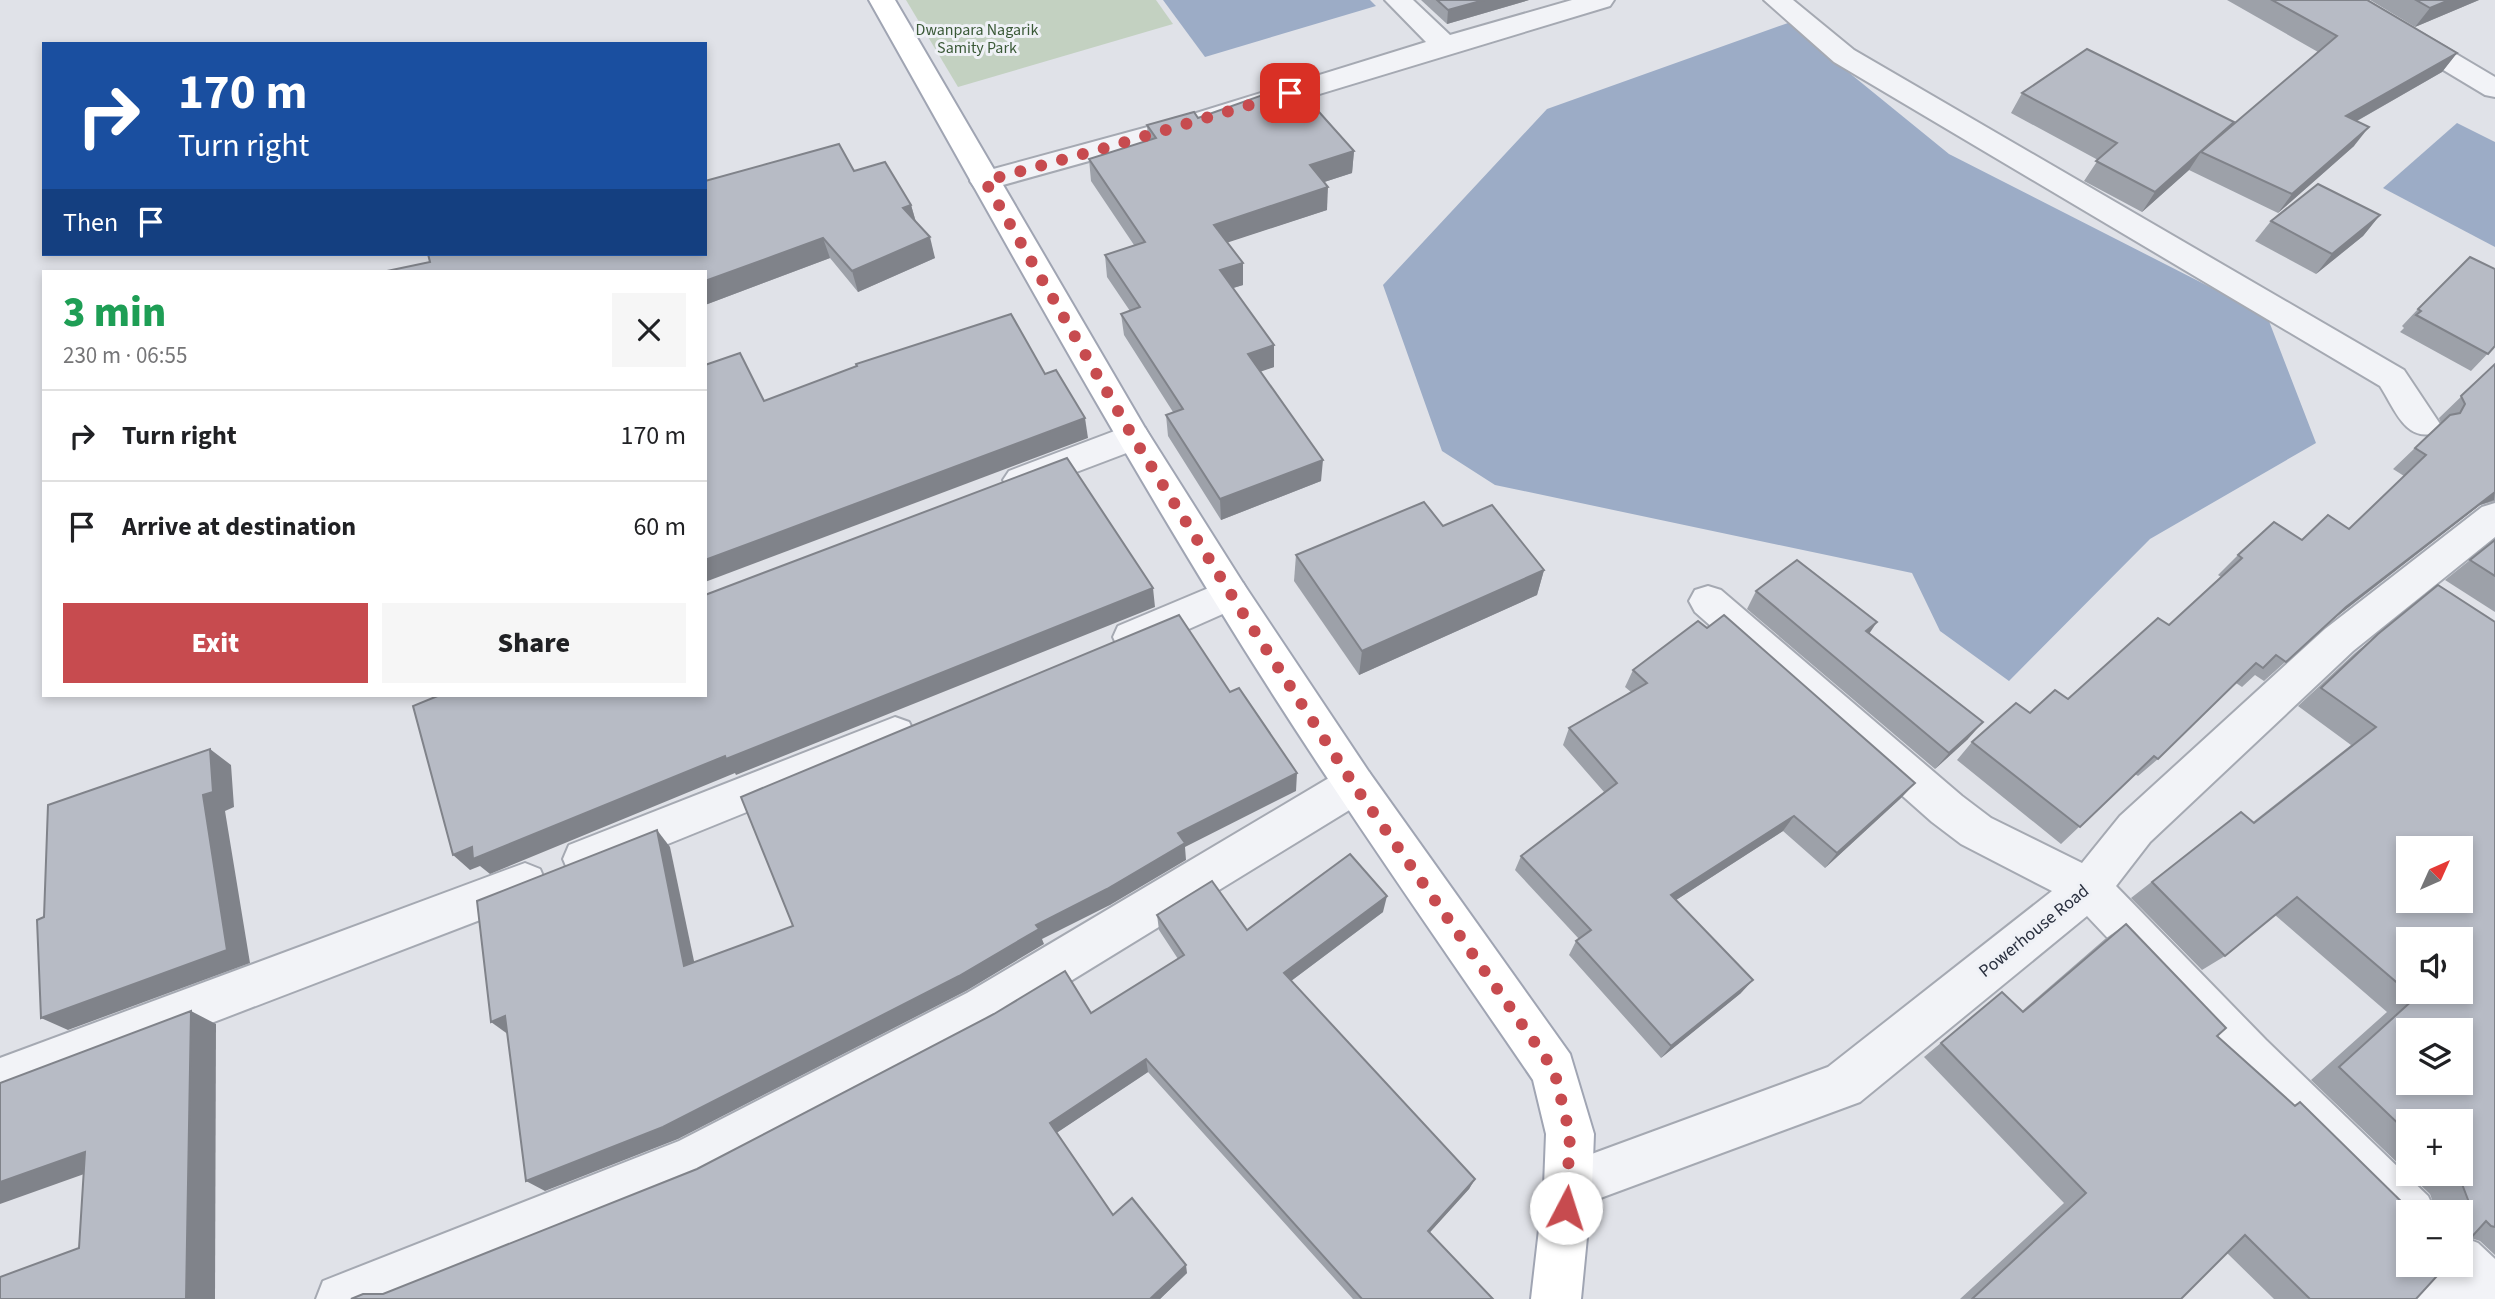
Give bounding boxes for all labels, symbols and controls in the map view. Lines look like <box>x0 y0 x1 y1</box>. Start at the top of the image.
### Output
park label: Dwanpara Nagarik Samity Park <box>916 19 1039 59</box>
text: 170 m <box>178 58 307 128</box>
pin <box>1260 63 1320 123</box>
icon: right <box>63 70 154 161</box>
icon: arrive <box>1271 74 1309 112</box>
text: Turn right <box>178 123 309 169</box>
icon: arrive <box>132 203 170 241</box>
text: Then <box>63 204 118 241</box>
text: 3 min <box>63 283 166 343</box>
button: close <box>612 293 686 367</box>
text: 230 m · 06:55 <box>63 339 187 372</box>
icon: right <box>63 417 101 455</box>
text: Turn right <box>122 417 237 454</box>
text: 170 m <box>620 417 686 454</box>
icon: arrive <box>63 508 101 546</box>
text: Arrive at destination <box>122 508 356 545</box>
text: 60 m <box>633 508 686 545</box>
button: Exit <box>63 603 368 683</box>
button: Share <box>382 603 686 683</box>
north arrow <box>2396 836 2473 914</box>
map controls <box>2396 836 2473 1277</box>
street label: Powerhouse Road <box>1973 879 2095 983</box>
button: sound <box>2396 927 2473 1004</box>
button: layers <box>2396 1018 2473 1095</box>
button: + <box>2396 1109 2473 1186</box>
position arrow <box>1529 1171 1603 1245</box>
button: − <box>2396 1200 2473 1277</box>

